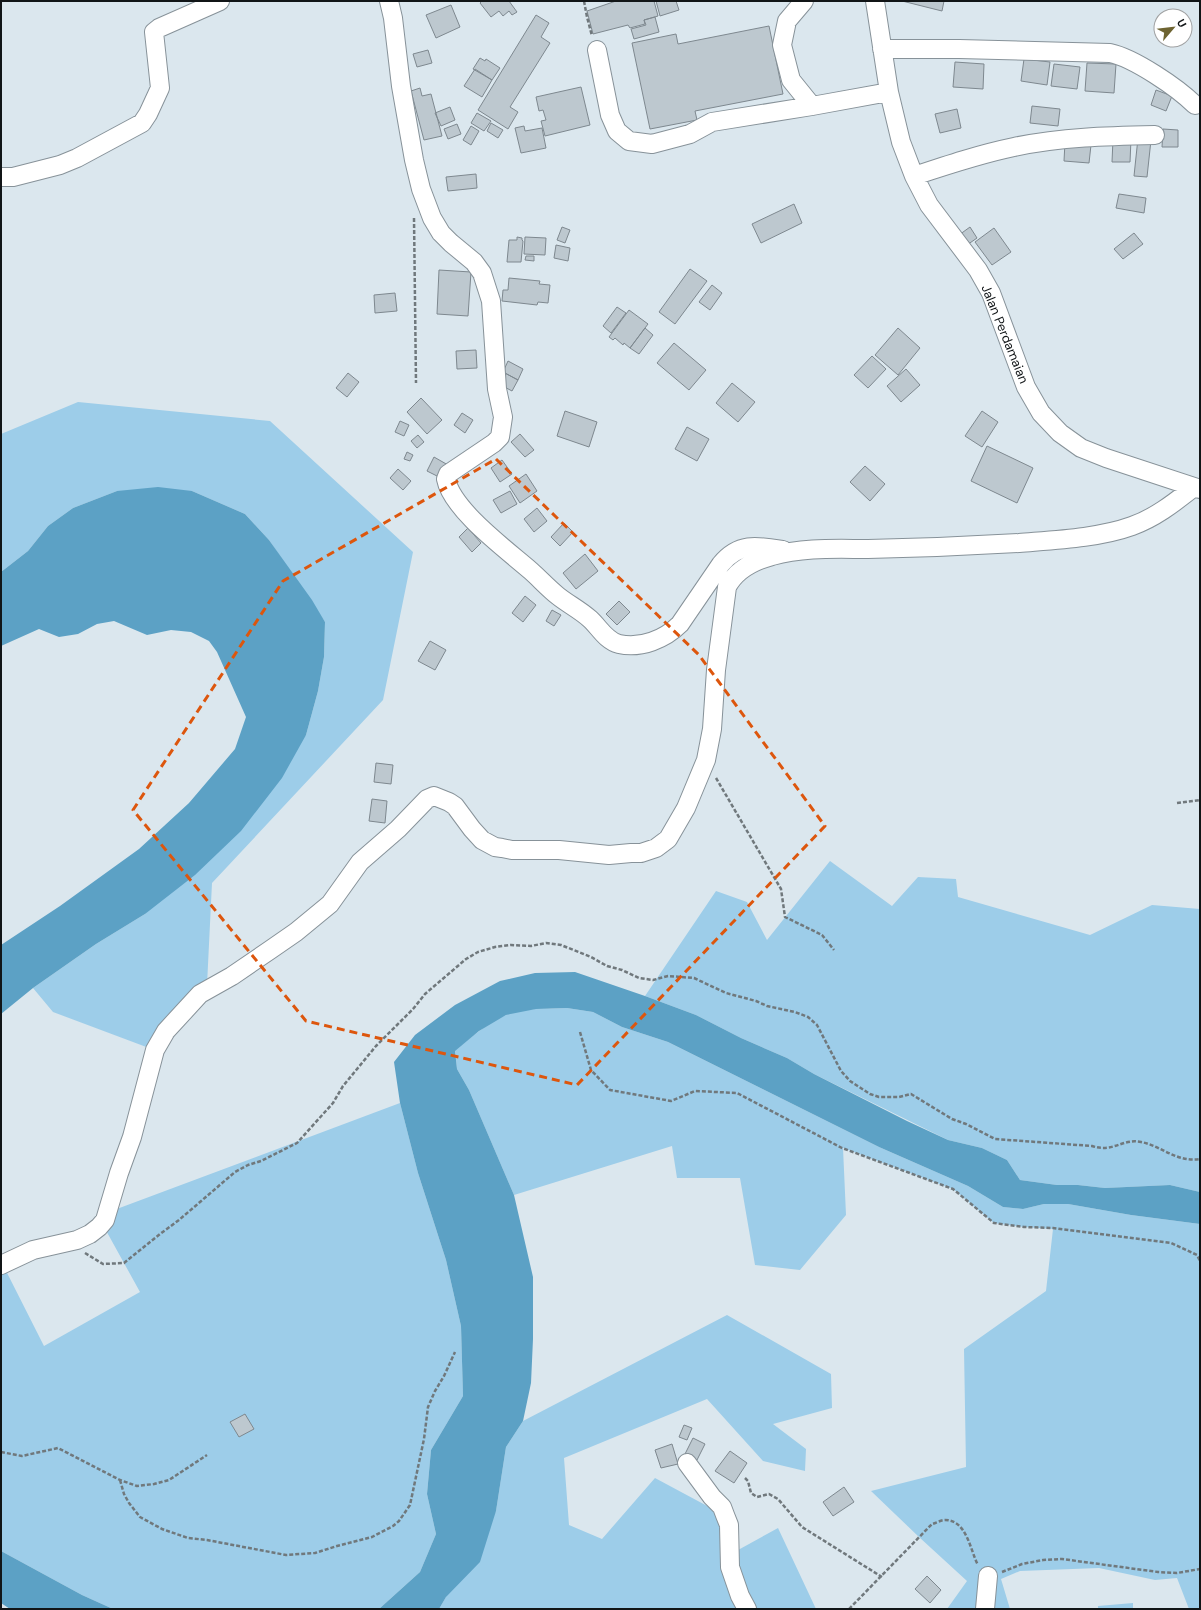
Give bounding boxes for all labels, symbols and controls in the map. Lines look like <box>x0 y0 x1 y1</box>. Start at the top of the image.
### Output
north arrow <box>1153 8 1193 48</box>
text: U <box>1174 17 1190 30</box>
street label: Jalan Perdamaian <box>977 282 1033 386</box>

